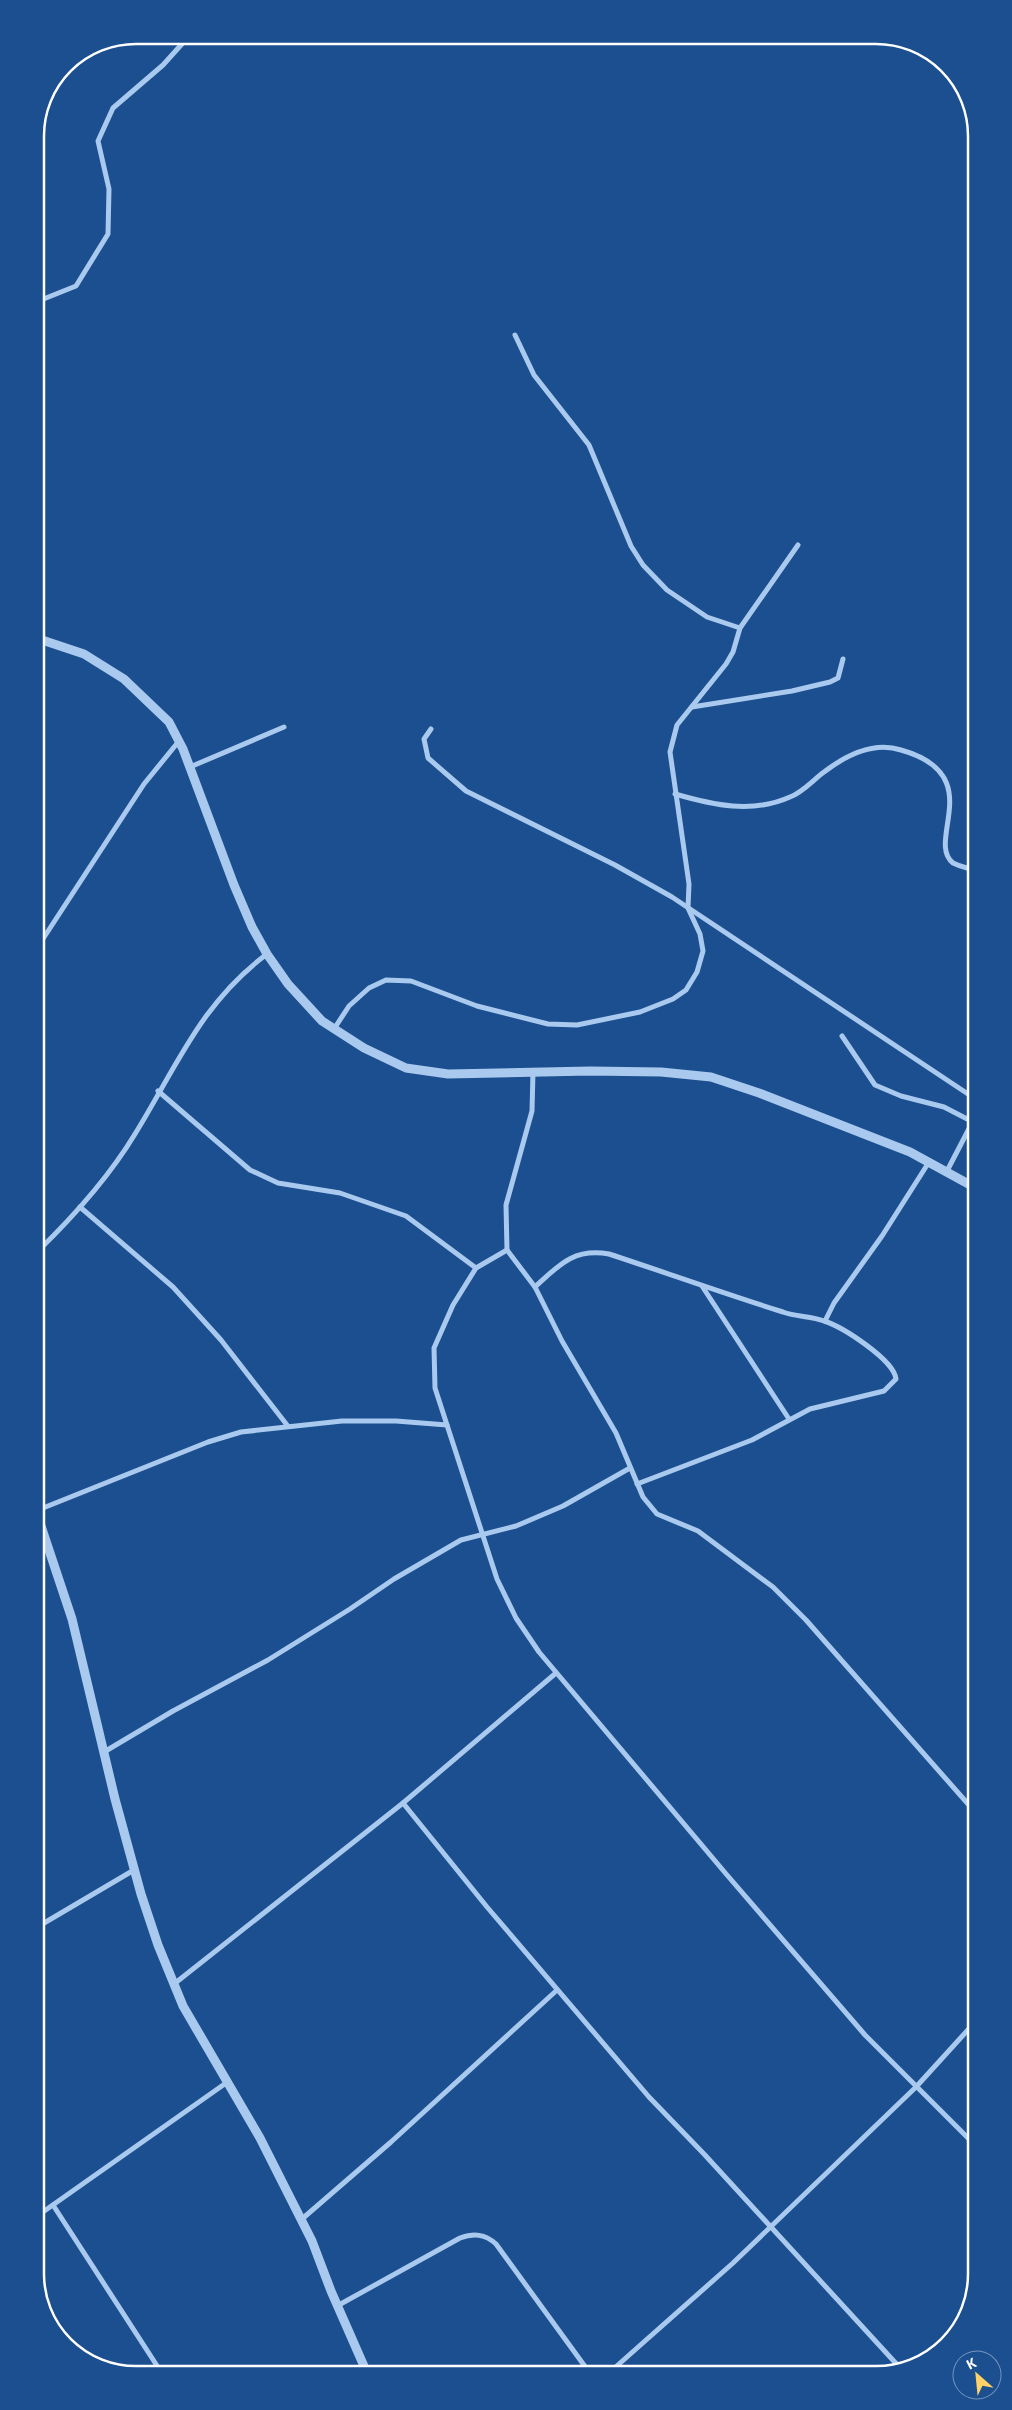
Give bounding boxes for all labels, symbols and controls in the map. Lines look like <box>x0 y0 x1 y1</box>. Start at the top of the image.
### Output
north arrow <box>952 2350 1002 2400</box>
text: K <box>963 2353 979 2373</box>

